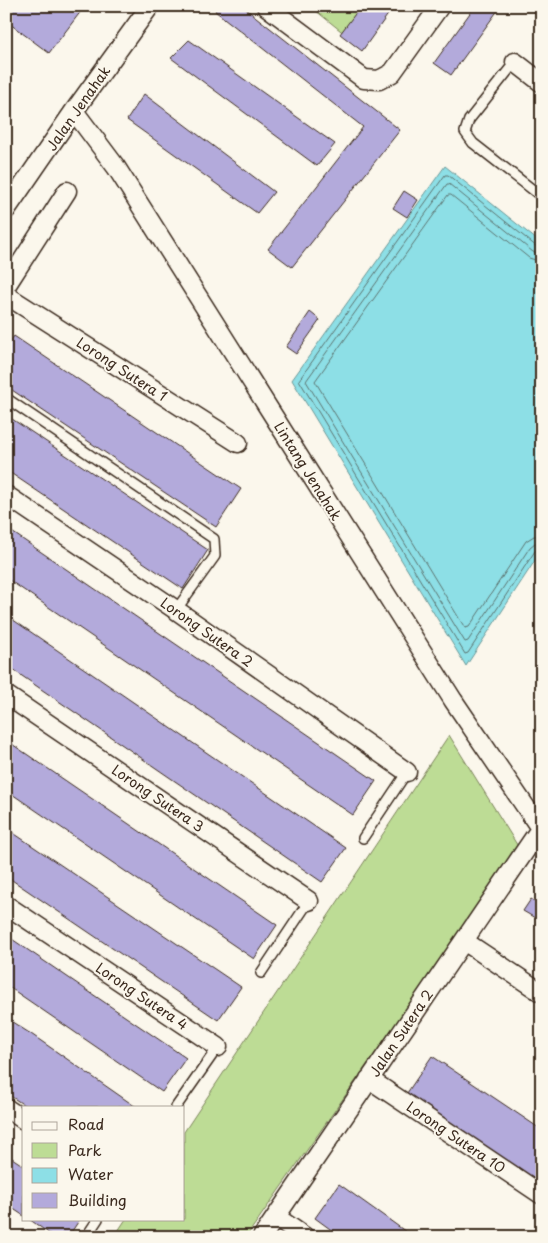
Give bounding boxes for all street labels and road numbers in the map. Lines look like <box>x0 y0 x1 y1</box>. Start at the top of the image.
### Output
street label: Jalan Jenahak <box>41 61 115 155</box>
street label: Lorong Sutera 1 <box>73 332 171 406</box>
street label: Lintang Jenahak <box>269 418 347 524</box>
street label: Lorong Sutera 2 <box>157 592 258 672</box>
street label: Lorong Sutera 3 <box>108 759 208 837</box>
street label: Lorong Sutera 4 <box>92 957 192 1035</box>
street label: Jalan Sutera 2 <box>364 985 438 1081</box>
street label: Lorong Sutera 10 <box>402 1096 510 1178</box>

